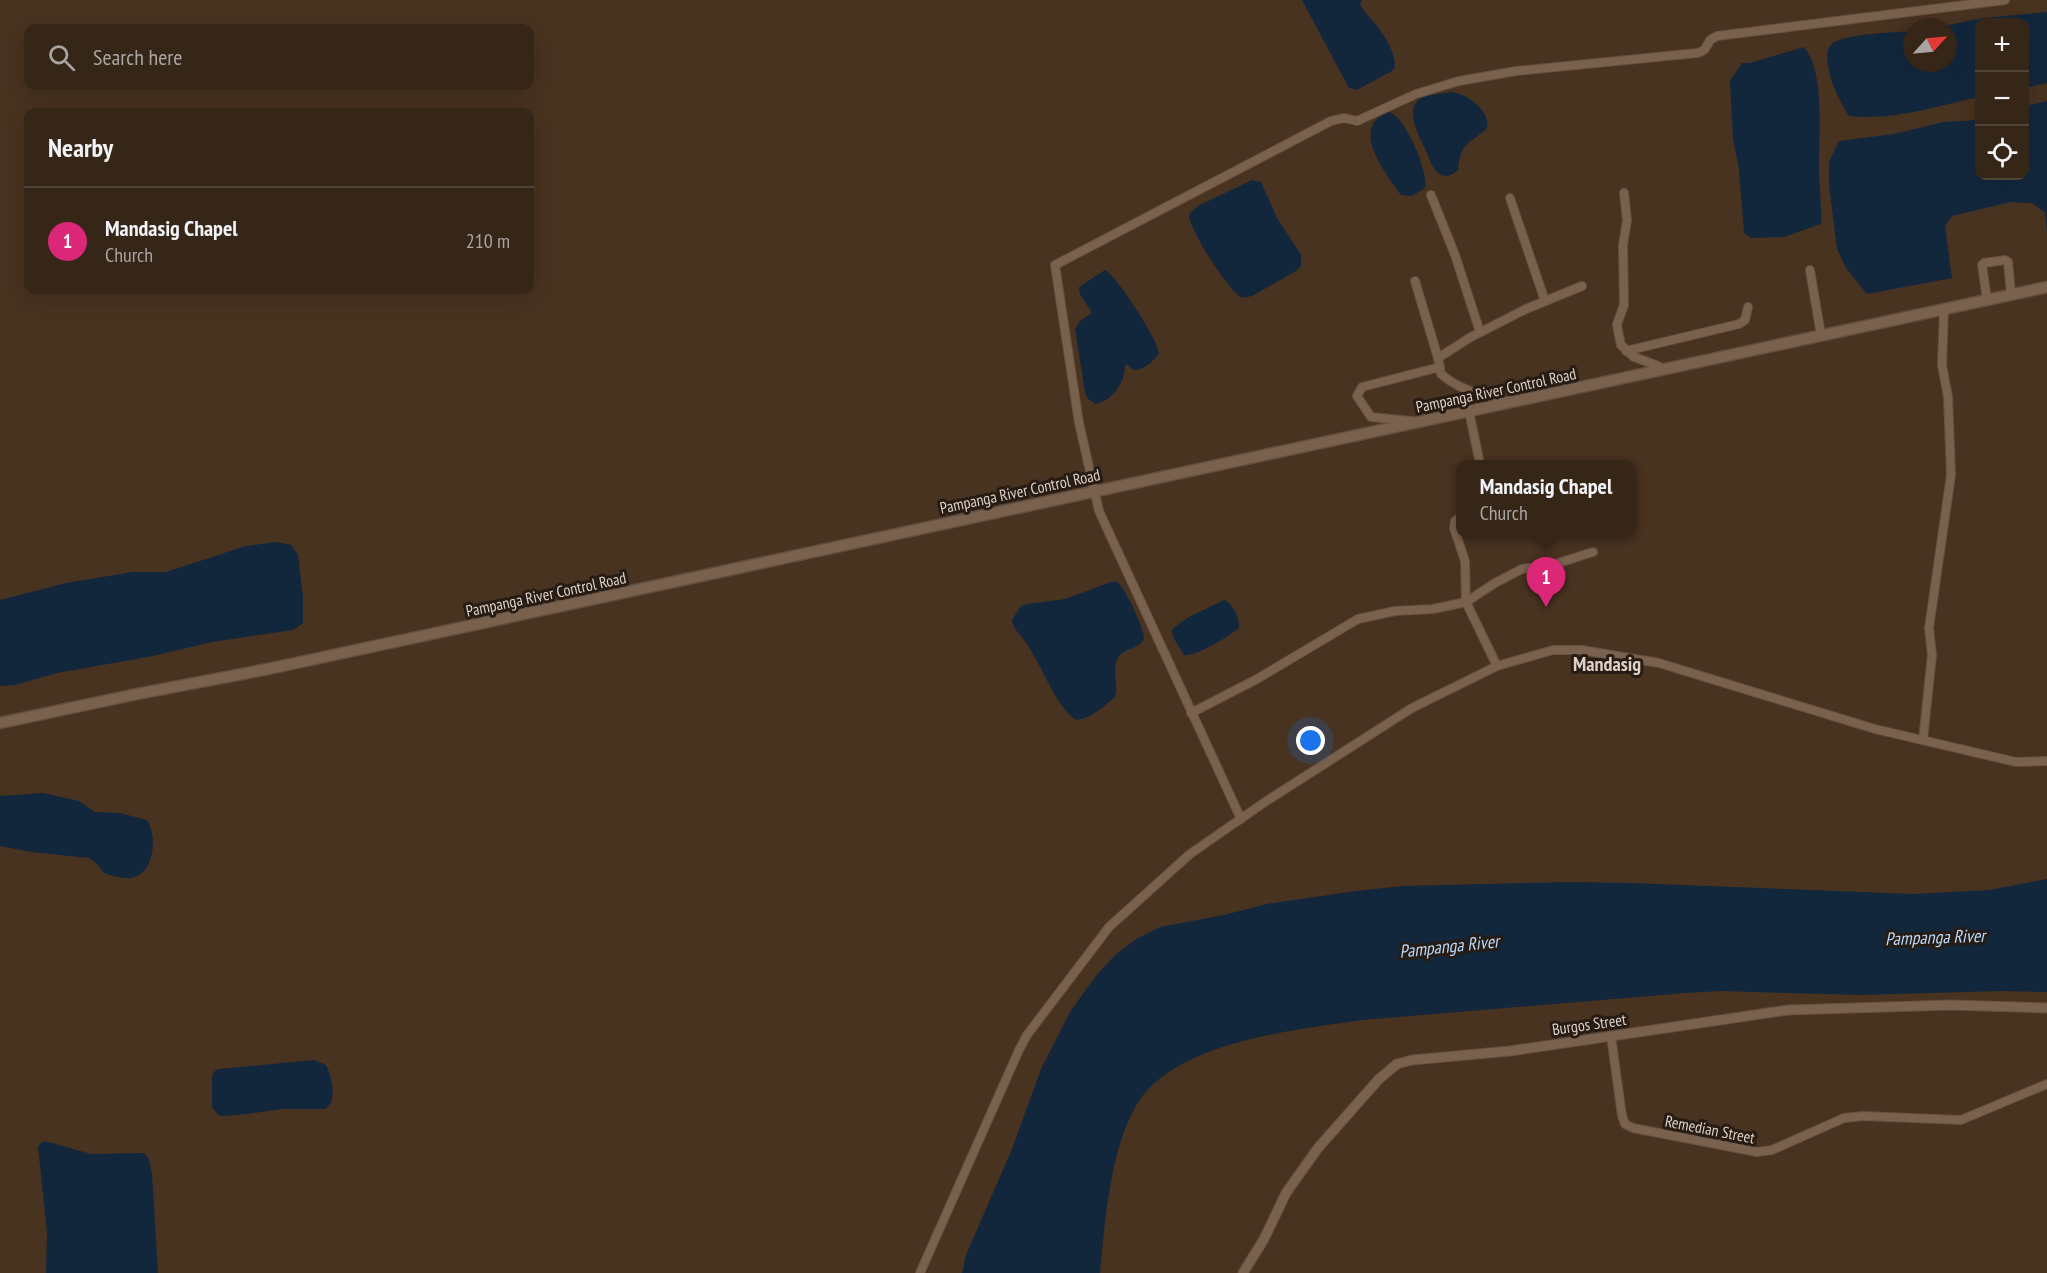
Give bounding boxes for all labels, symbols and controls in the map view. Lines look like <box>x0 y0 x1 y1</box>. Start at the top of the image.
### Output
north arrow <box>1903 18 1957 72</box>
map controls <box>1975 18 2029 180</box>
button: + <box>1975 18 2029 72</box>
search box <box>24 24 534 90</box>
icon: search <box>45 41 78 74</box>
text: Search here <box>93 43 182 71</box>
button: − <box>1975 72 2029 126</box>
button: locate <box>1975 126 2029 180</box>
text: Nearby <box>48 131 113 164</box>
text: Mandasig Chapel <box>105 214 238 242</box>
text: 1 <box>63 228 72 254</box>
text: 210 m <box>466 228 510 254</box>
text: Church <box>105 242 153 268</box>
street label: Pampanga River Control Road <box>1414 363 1578 417</box>
popup <box>1456 460 1636 538</box>
street label: Pampanga River Control Road <box>938 464 1102 518</box>
text: Mandasig Chapel <box>1480 472 1612 500</box>
text: Church <box>1480 500 1528 526</box>
pin: 1 <box>1526 558 1566 607</box>
street label: Pampanga River Control Road <box>464 567 628 621</box>
district label: Mandasig <box>1573 651 1641 677</box>
your location <box>1296 726 1325 755</box>
water label: Pampanga River <box>1885 924 1989 950</box>
water label: Pampanga River <box>1398 929 1503 963</box>
street label: Burgos Street <box>1551 1009 1628 1039</box>
street label: Remedian Street <box>1663 1110 1757 1148</box>

